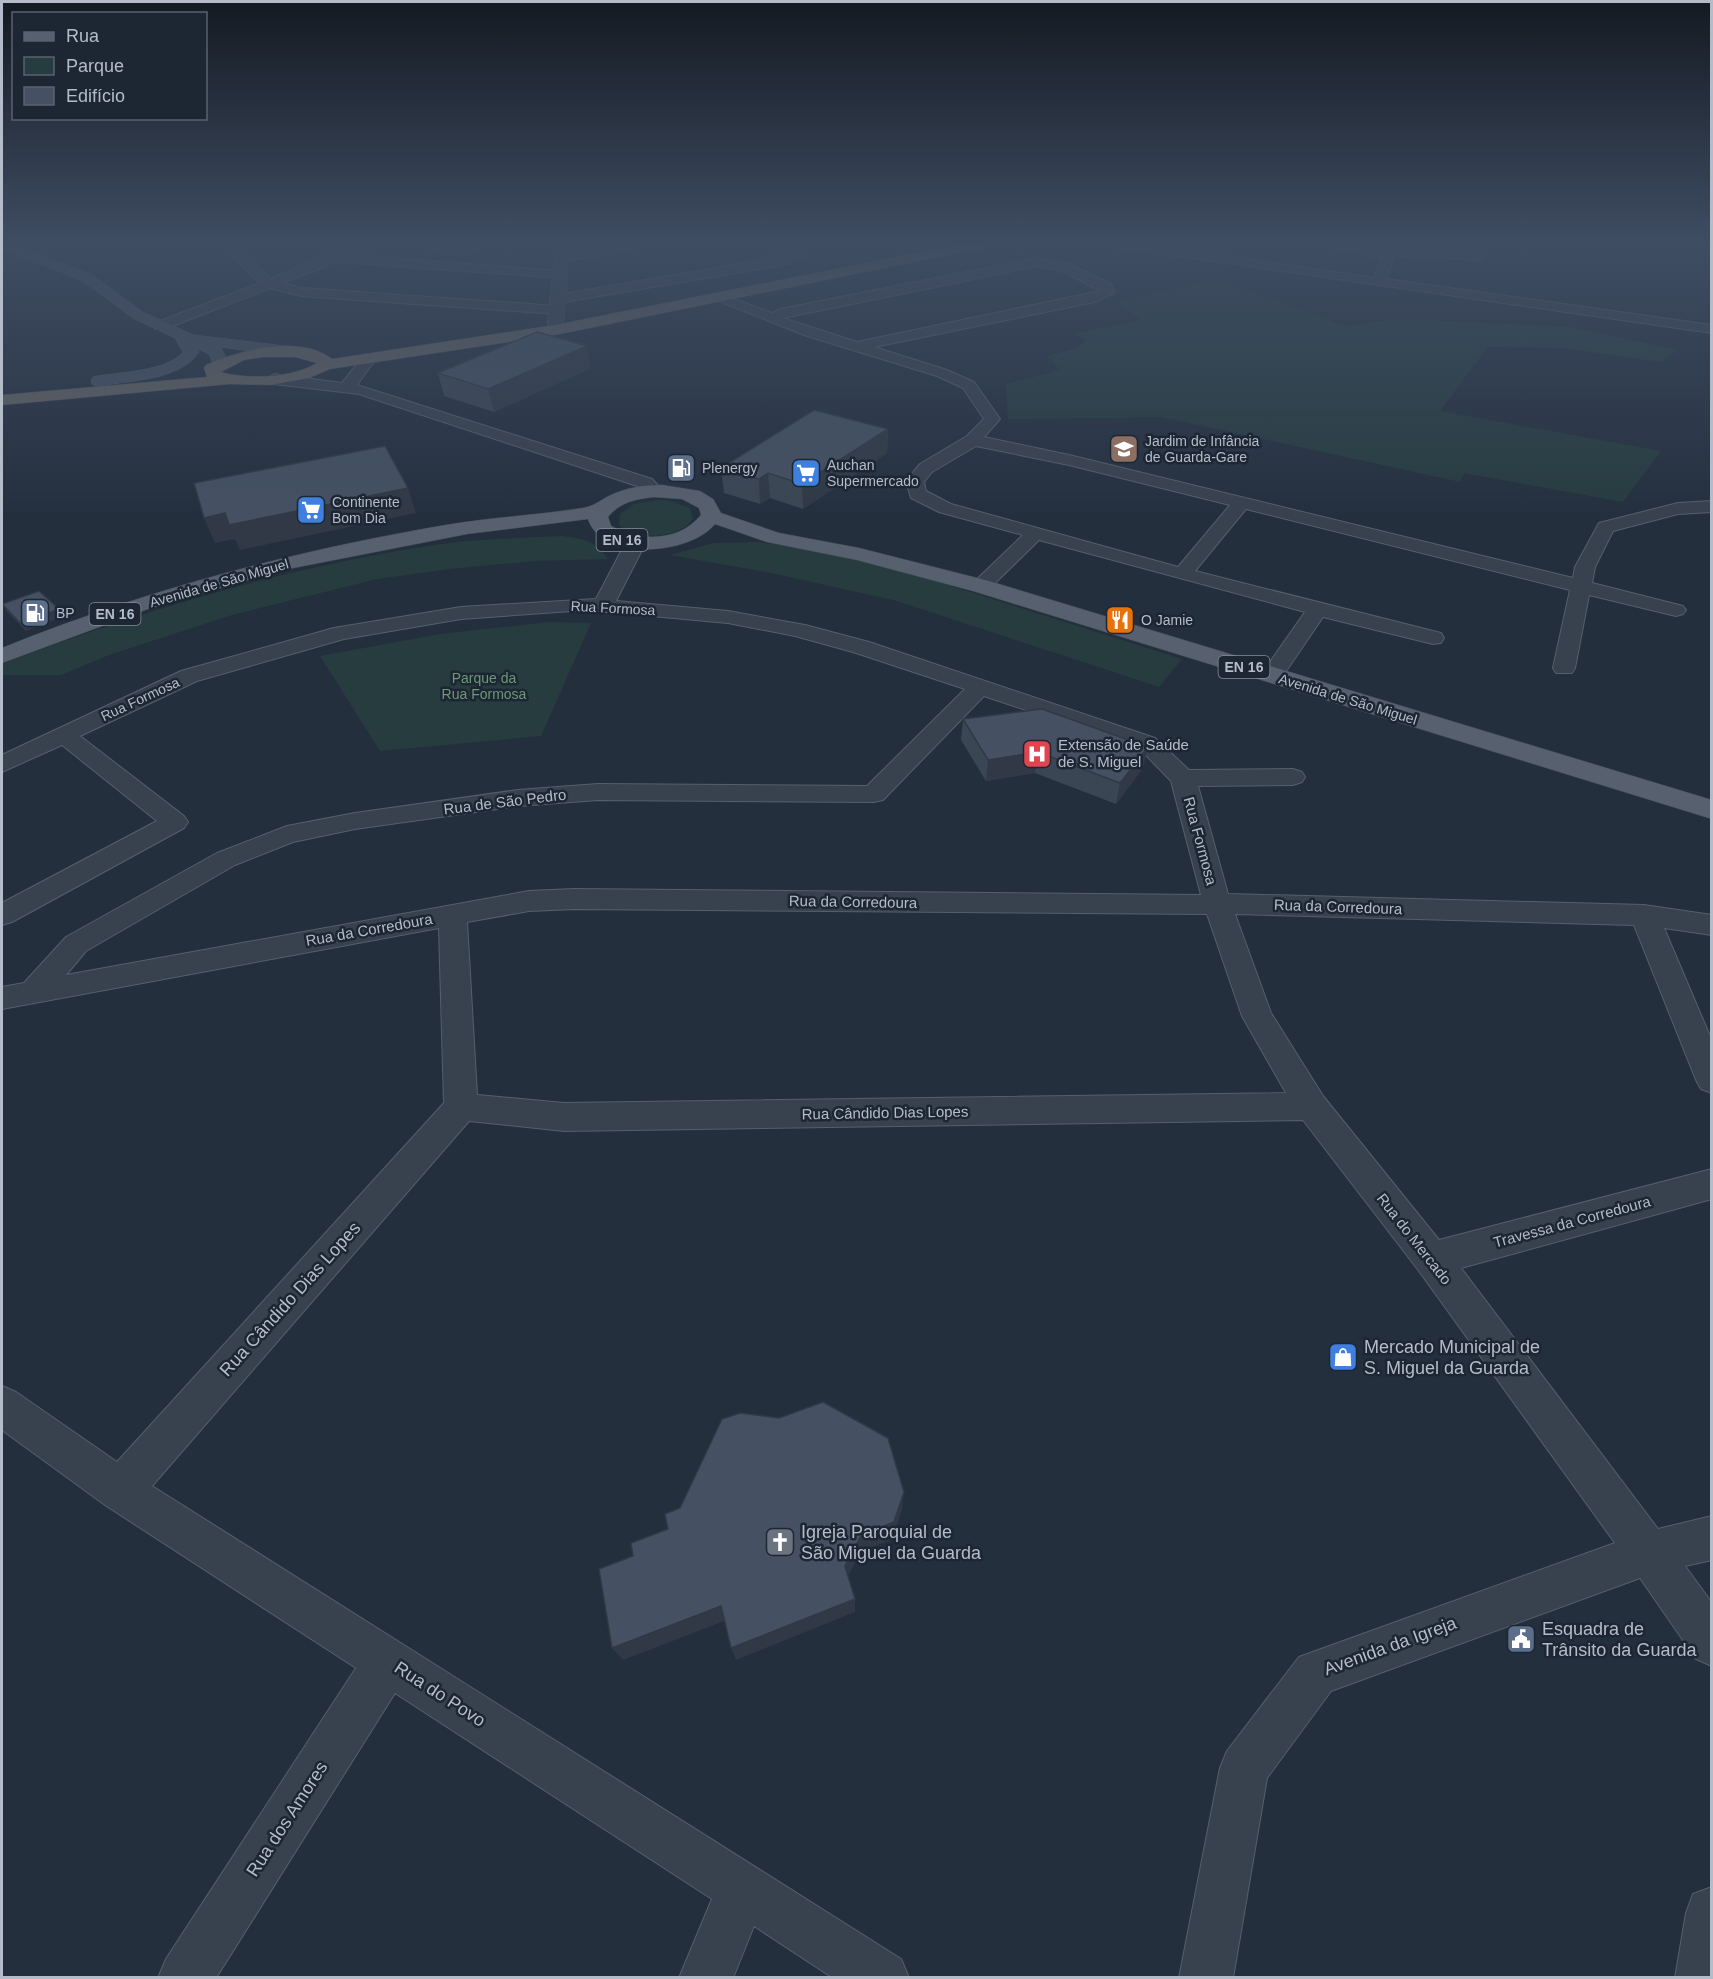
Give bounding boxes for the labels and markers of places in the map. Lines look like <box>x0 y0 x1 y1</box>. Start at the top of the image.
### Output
school or university icon: Jardim de Infância de Guarda-Gare <box>1108 433 1140 465</box>
place label: Jardim de Infância de Guarda-Gare <box>1145 433 1260 465</box>
fuel station icon: Plenergy <box>665 452 697 484</box>
supermarket icon: Auchan Supermercado <box>790 457 822 489</box>
place label: Auchan Supermercado <box>827 457 919 489</box>
place label: Plenergy <box>702 460 757 476</box>
supermarket icon: Continente Bom Dia <box>295 494 327 526</box>
place label: Continente Bom Dia <box>332 494 400 526</box>
fuel station icon: BP <box>19 597 51 629</box>
restaurant icon: O Jamie <box>1104 604 1136 636</box>
place label: BP <box>56 605 75 621</box>
place label: O Jamie <box>1141 612 1193 628</box>
place label: Extensão de Saúde de S. Miguel <box>1058 736 1189 770</box>
hospital icon: Extensão de Saúde de S. Miguel <box>1021 738 1053 770</box>
place label: Mercado Municipal de S. Miguel da Guarda <box>1364 1337 1540 1378</box>
shop icon: Mercado Municipal de S. Miguel da Guarda <box>1327 1341 1359 1373</box>
place label: Igreja Paroquial de São Miguel da Guarda <box>801 1522 982 1563</box>
church icon: Igreja Paroquial de São Miguel da Guarda <box>764 1526 796 1558</box>
place label: Esquadra de Trânsito da Guarda <box>1542 1619 1697 1660</box>
public building icon: Esquadra de Trânsito da Guarda <box>1505 1623 1537 1655</box>

